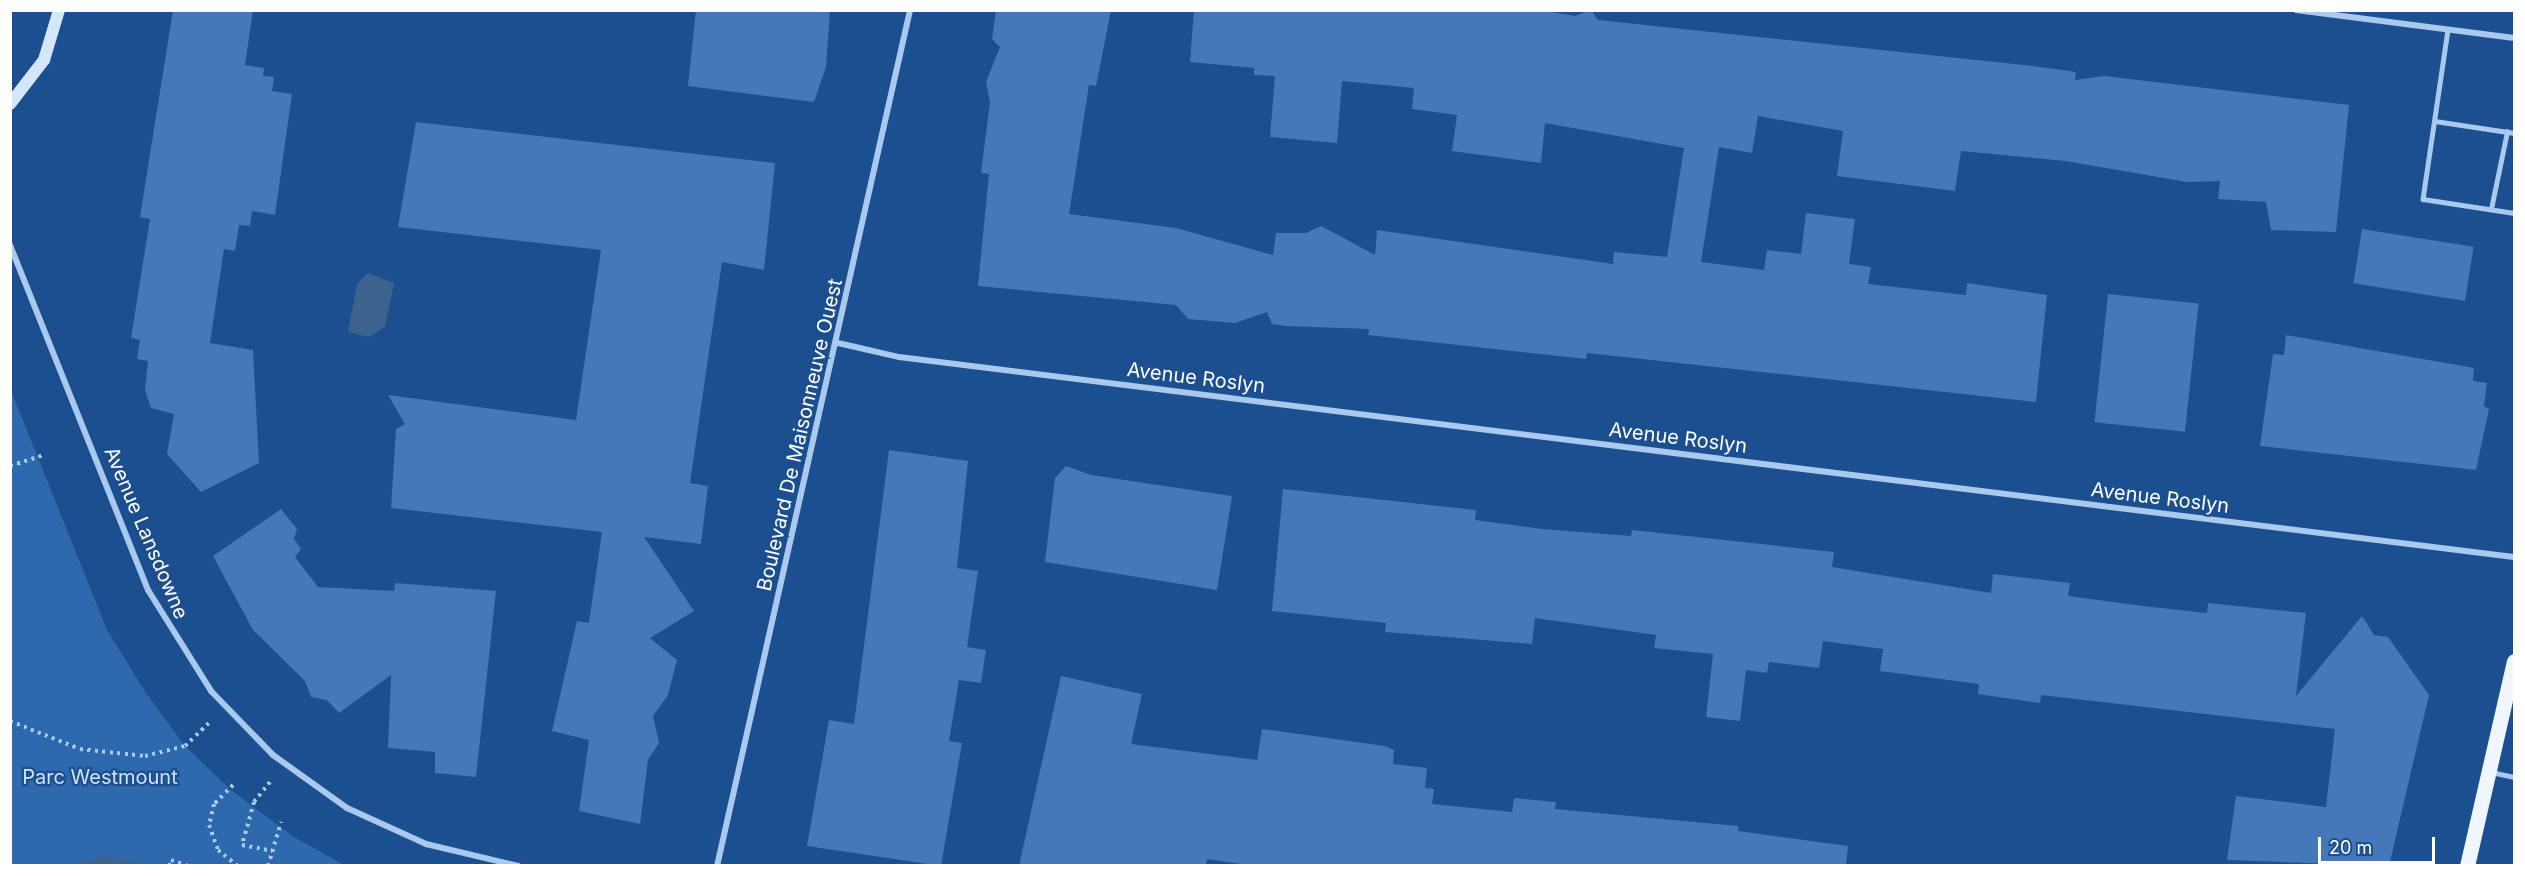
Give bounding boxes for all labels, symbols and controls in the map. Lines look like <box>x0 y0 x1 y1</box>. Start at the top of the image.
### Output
street label: Boulevard De Maisonneuve Ouest <box>752 276 848 594</box>
street label: Avenue Roslyn <box>1126 358 1266 398</box>
street label: Avenue Roslyn <box>1608 418 1748 458</box>
street label: Avenue Lansdowne <box>99 443 193 623</box>
street label: Avenue Roslyn <box>2090 478 2230 518</box>
park label: Parc Westmount <box>22 765 178 789</box>
scale bar <box>2321 825 2438 863</box>
text: 20 m <box>2329 837 2372 858</box>

